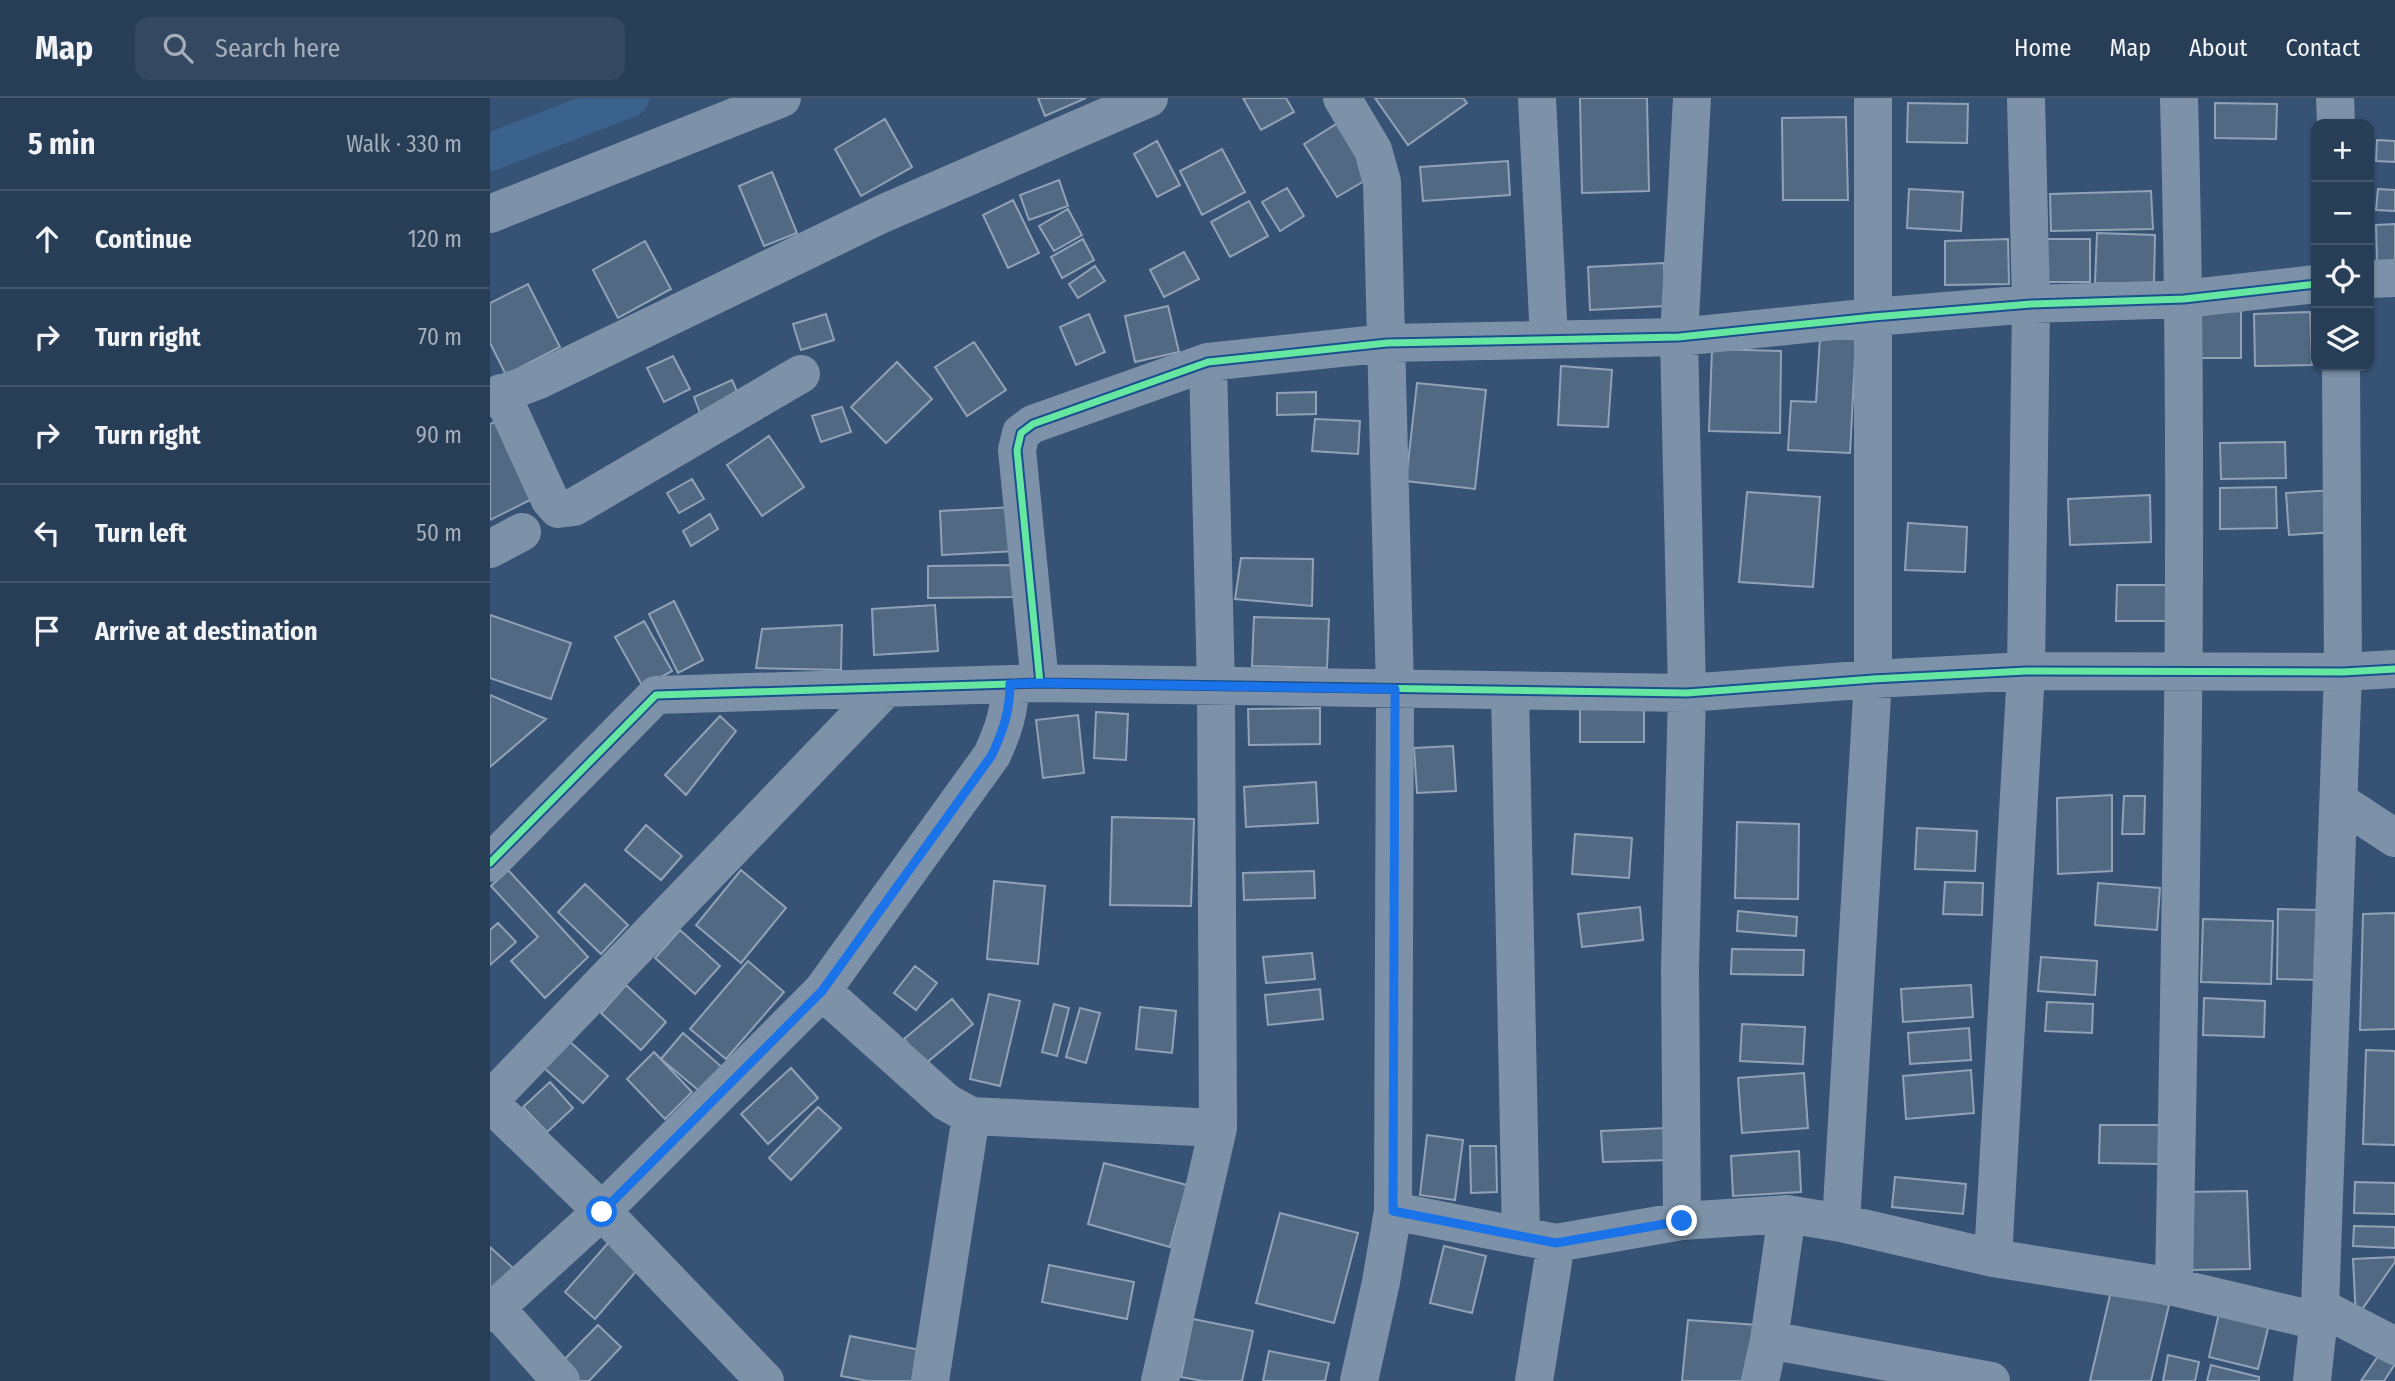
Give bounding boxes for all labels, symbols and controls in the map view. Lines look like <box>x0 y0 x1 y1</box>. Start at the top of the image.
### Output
search box <box>135 17 625 80</box>
text: Map <box>35 28 93 68</box>
icon: search <box>159 29 197 67</box>
text: Search here <box>215 33 340 64</box>
text: Home <box>2014 34 2071 62</box>
text: Map <box>2109 34 2151 62</box>
text: About <box>2189 34 2247 62</box>
text: Contact <box>2285 34 2360 62</box>
map controls <box>2311 119 2374 371</box>
button: + <box>2311 119 2374 182</box>
text: 5 min <box>28 126 95 162</box>
text: Walk · 330 m <box>346 130 462 158</box>
button: − <box>2311 182 2374 245</box>
icon: ahead <box>28 220 66 258</box>
text: Continue <box>95 224 192 255</box>
text: 120 m <box>408 225 462 253</box>
button: locate <box>2311 245 2374 308</box>
button: layers <box>2311 308 2374 371</box>
icon: right <box>28 318 66 356</box>
text: Turn right <box>95 322 201 353</box>
text: 70 m <box>418 323 462 351</box>
icon: right <box>28 416 66 454</box>
text: Turn right <box>95 420 201 451</box>
text: 90 m <box>416 421 462 449</box>
icon: left <box>28 514 66 552</box>
text: Turn left <box>95 518 187 549</box>
text: 50 m <box>416 519 462 547</box>
icon: arrive <box>28 612 66 650</box>
text: Arrive at destination <box>95 616 318 647</box>
route start <box>586 1196 617 1227</box>
route end <box>1666 1205 1697 1236</box>

